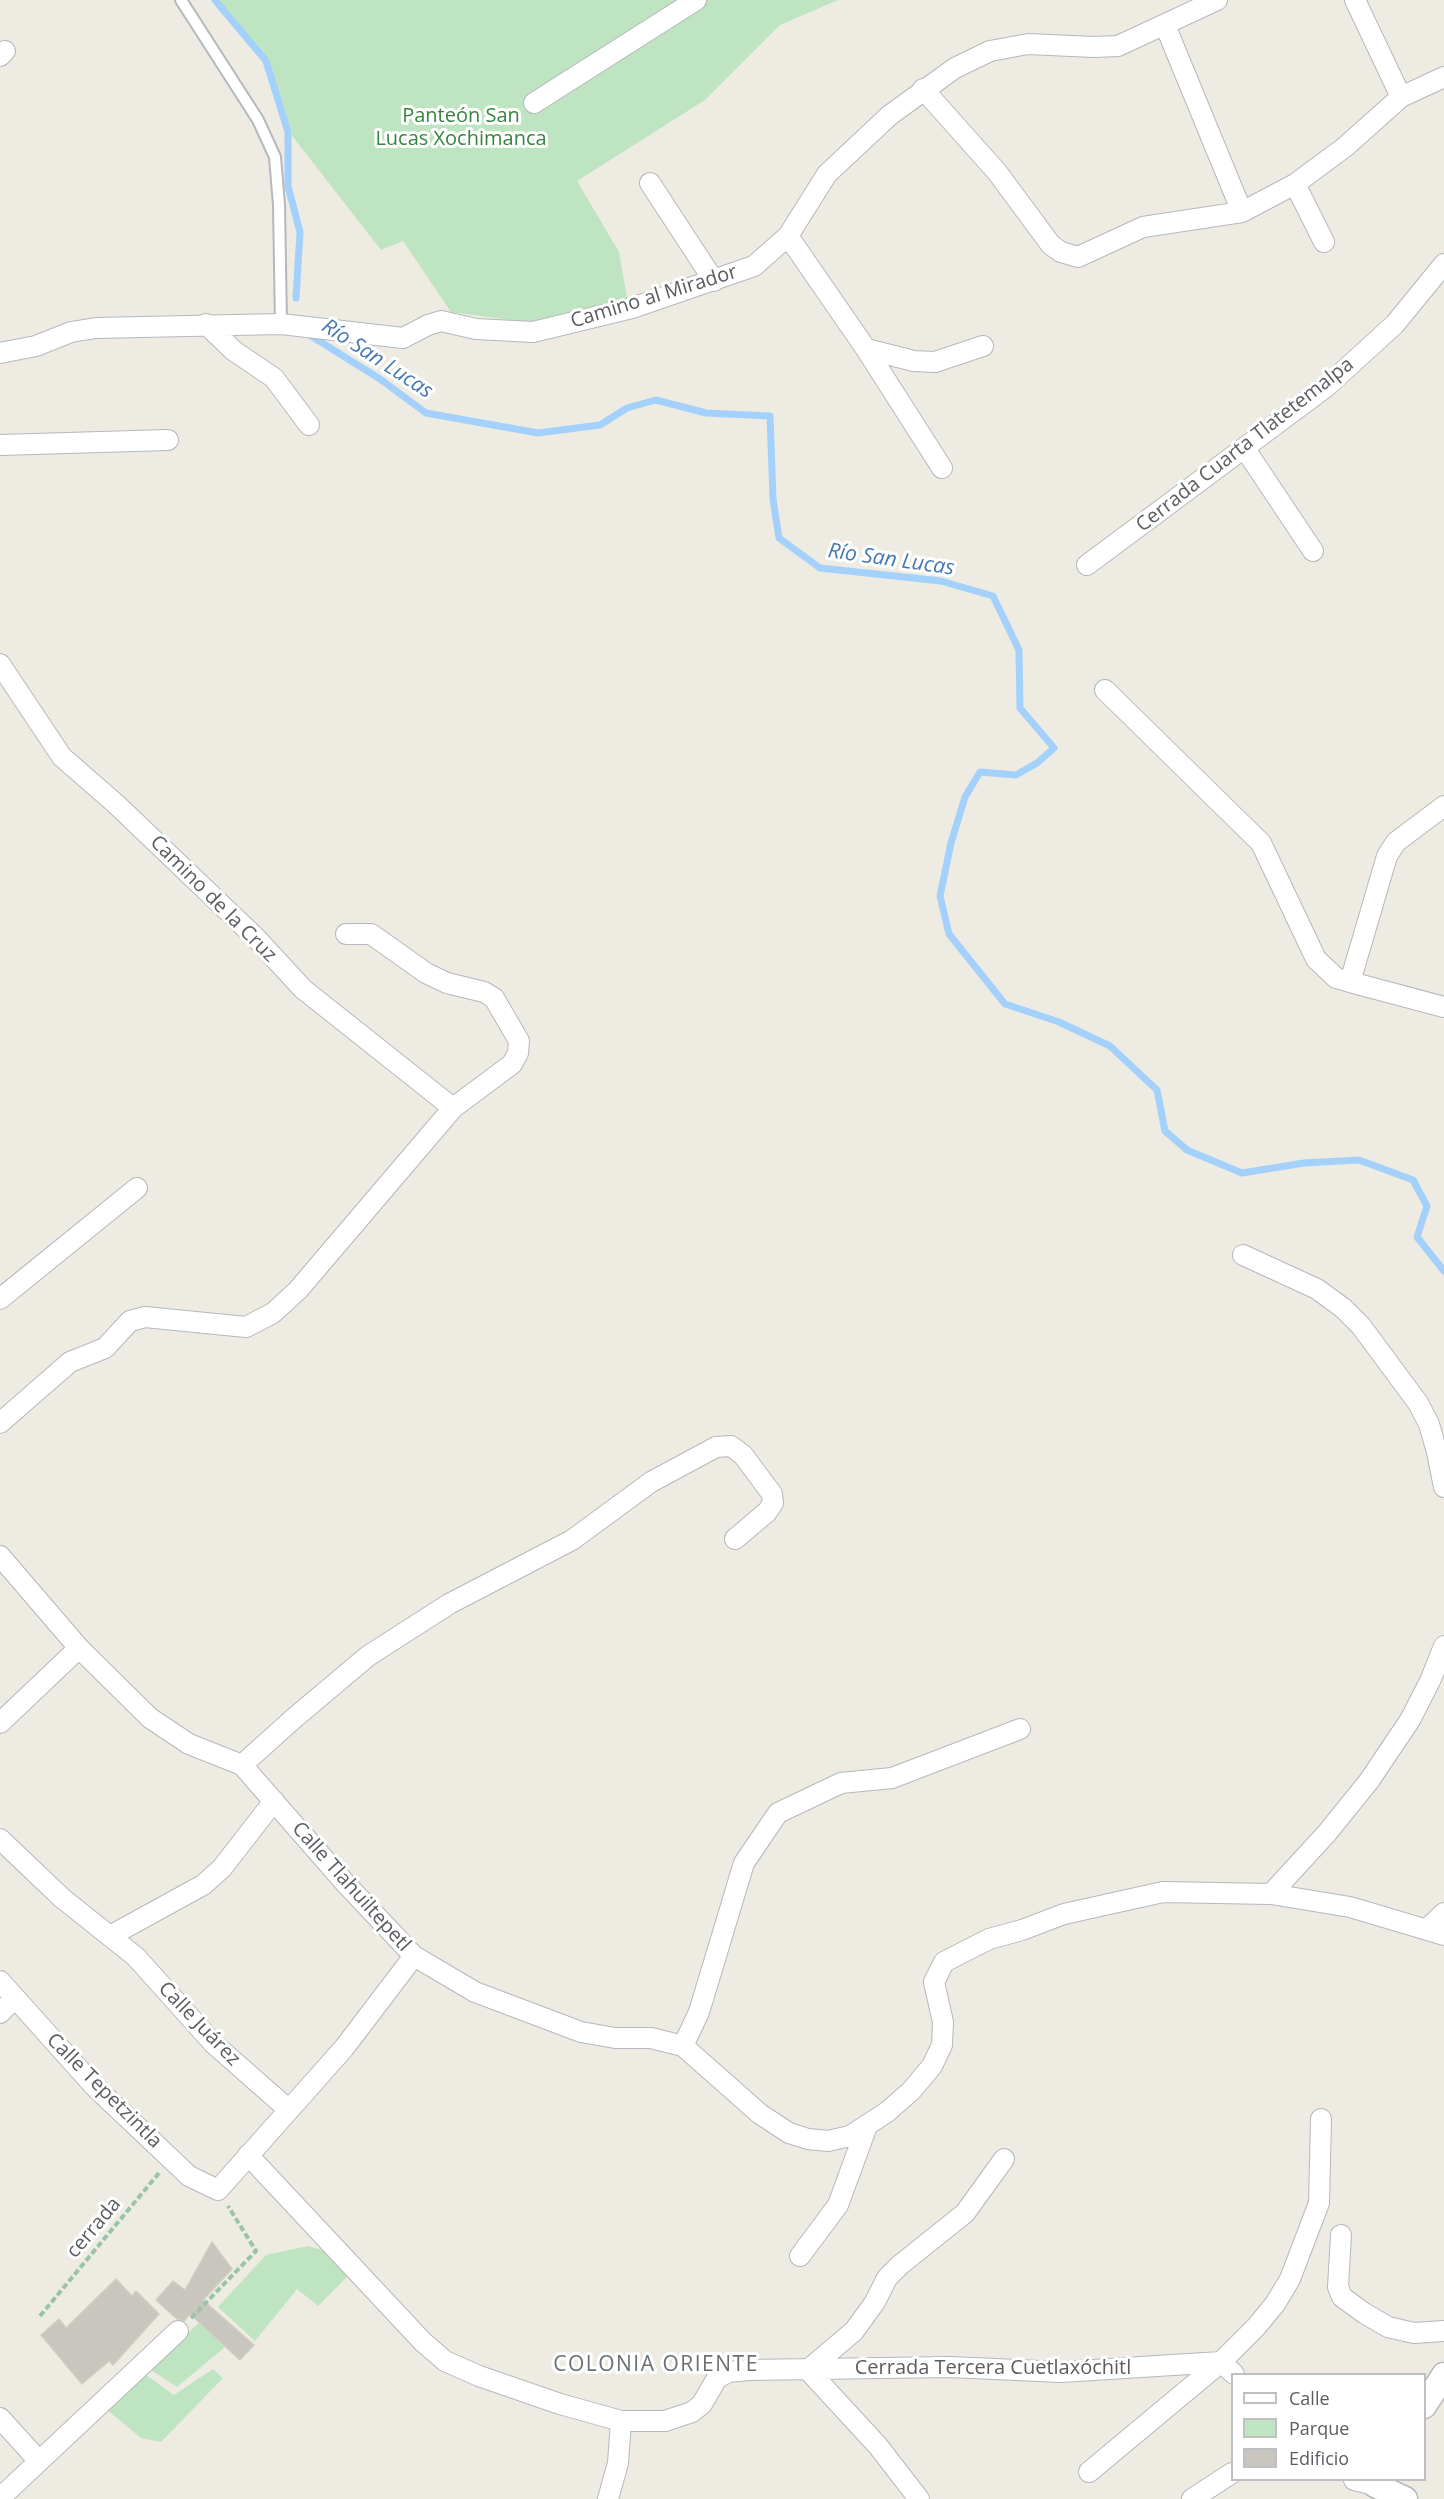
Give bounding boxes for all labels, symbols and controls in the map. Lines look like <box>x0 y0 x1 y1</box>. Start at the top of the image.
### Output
park label: Panteón San Lucas Xochimanca <box>375 104 547 151</box>
street label: Camino al Mirador <box>568 260 740 334</box>
water label: Río San Lucas <box>317 314 437 404</box>
street label: Cerrada Cuarta Tlatetemalpa <box>1131 353 1359 537</box>
water label: Río San Lucas <box>826 539 956 581</box>
street label: Camino de la Cruz <box>145 831 281 967</box>
street label: Calle Tlahuiltepetl <box>287 1817 415 1957</box>
street label: Calle Juárez <box>153 1977 245 2071</box>
street label: Calle Tepetzintla <box>41 2028 167 2154</box>
street label: cerrada <box>62 2193 126 2263</box>
district label: COLONIA ORIENTE <box>553 2352 759 2378</box>
street label: Cerrada Tercera Cuetlaxóchitl <box>855 2356 1131 2380</box>
legend <box>1231 2373 1426 2481</box>
text: Calle <box>1289 2386 1330 2410</box>
text: Parque <box>1289 2416 1349 2440</box>
text: Edificio <box>1289 2446 1349 2470</box>

